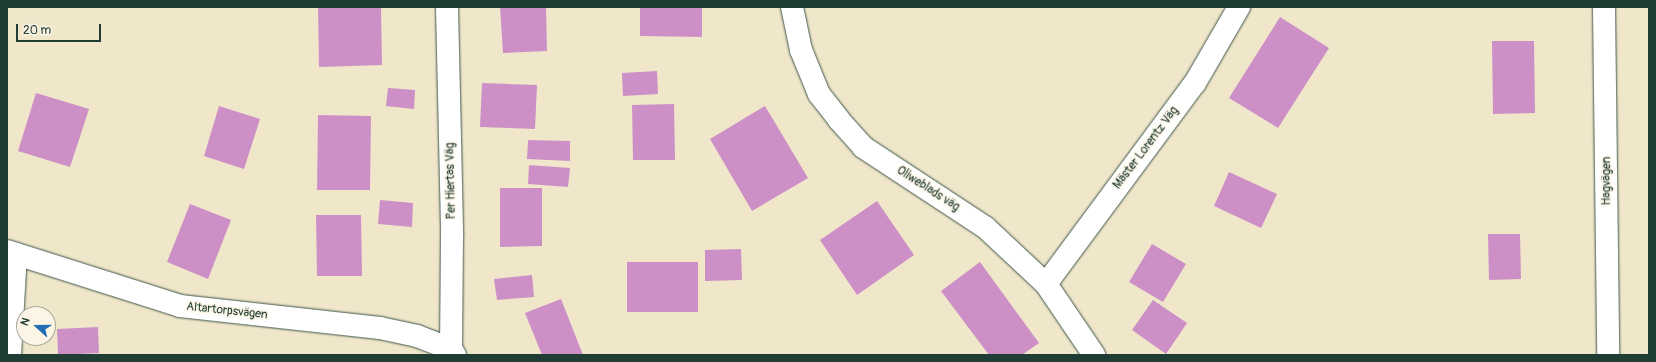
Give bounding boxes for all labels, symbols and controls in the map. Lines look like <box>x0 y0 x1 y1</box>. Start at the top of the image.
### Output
scale bar <box>18 16 103 42</box>
text: 20 m <box>23 23 51 38</box>
street label: Mäster Lorentz Väg <box>1110 104 1182 192</box>
street label: Per Hiertas Väg <box>443 143 459 219</box>
street label: Hagvägen <box>1600 157 1614 205</box>
street label: Oliweblads väg <box>894 163 962 215</box>
street label: Altartorpsvägen <box>186 300 268 322</box>
north arrow <box>16 306 56 346</box>
text: N <box>18 316 33 328</box>

